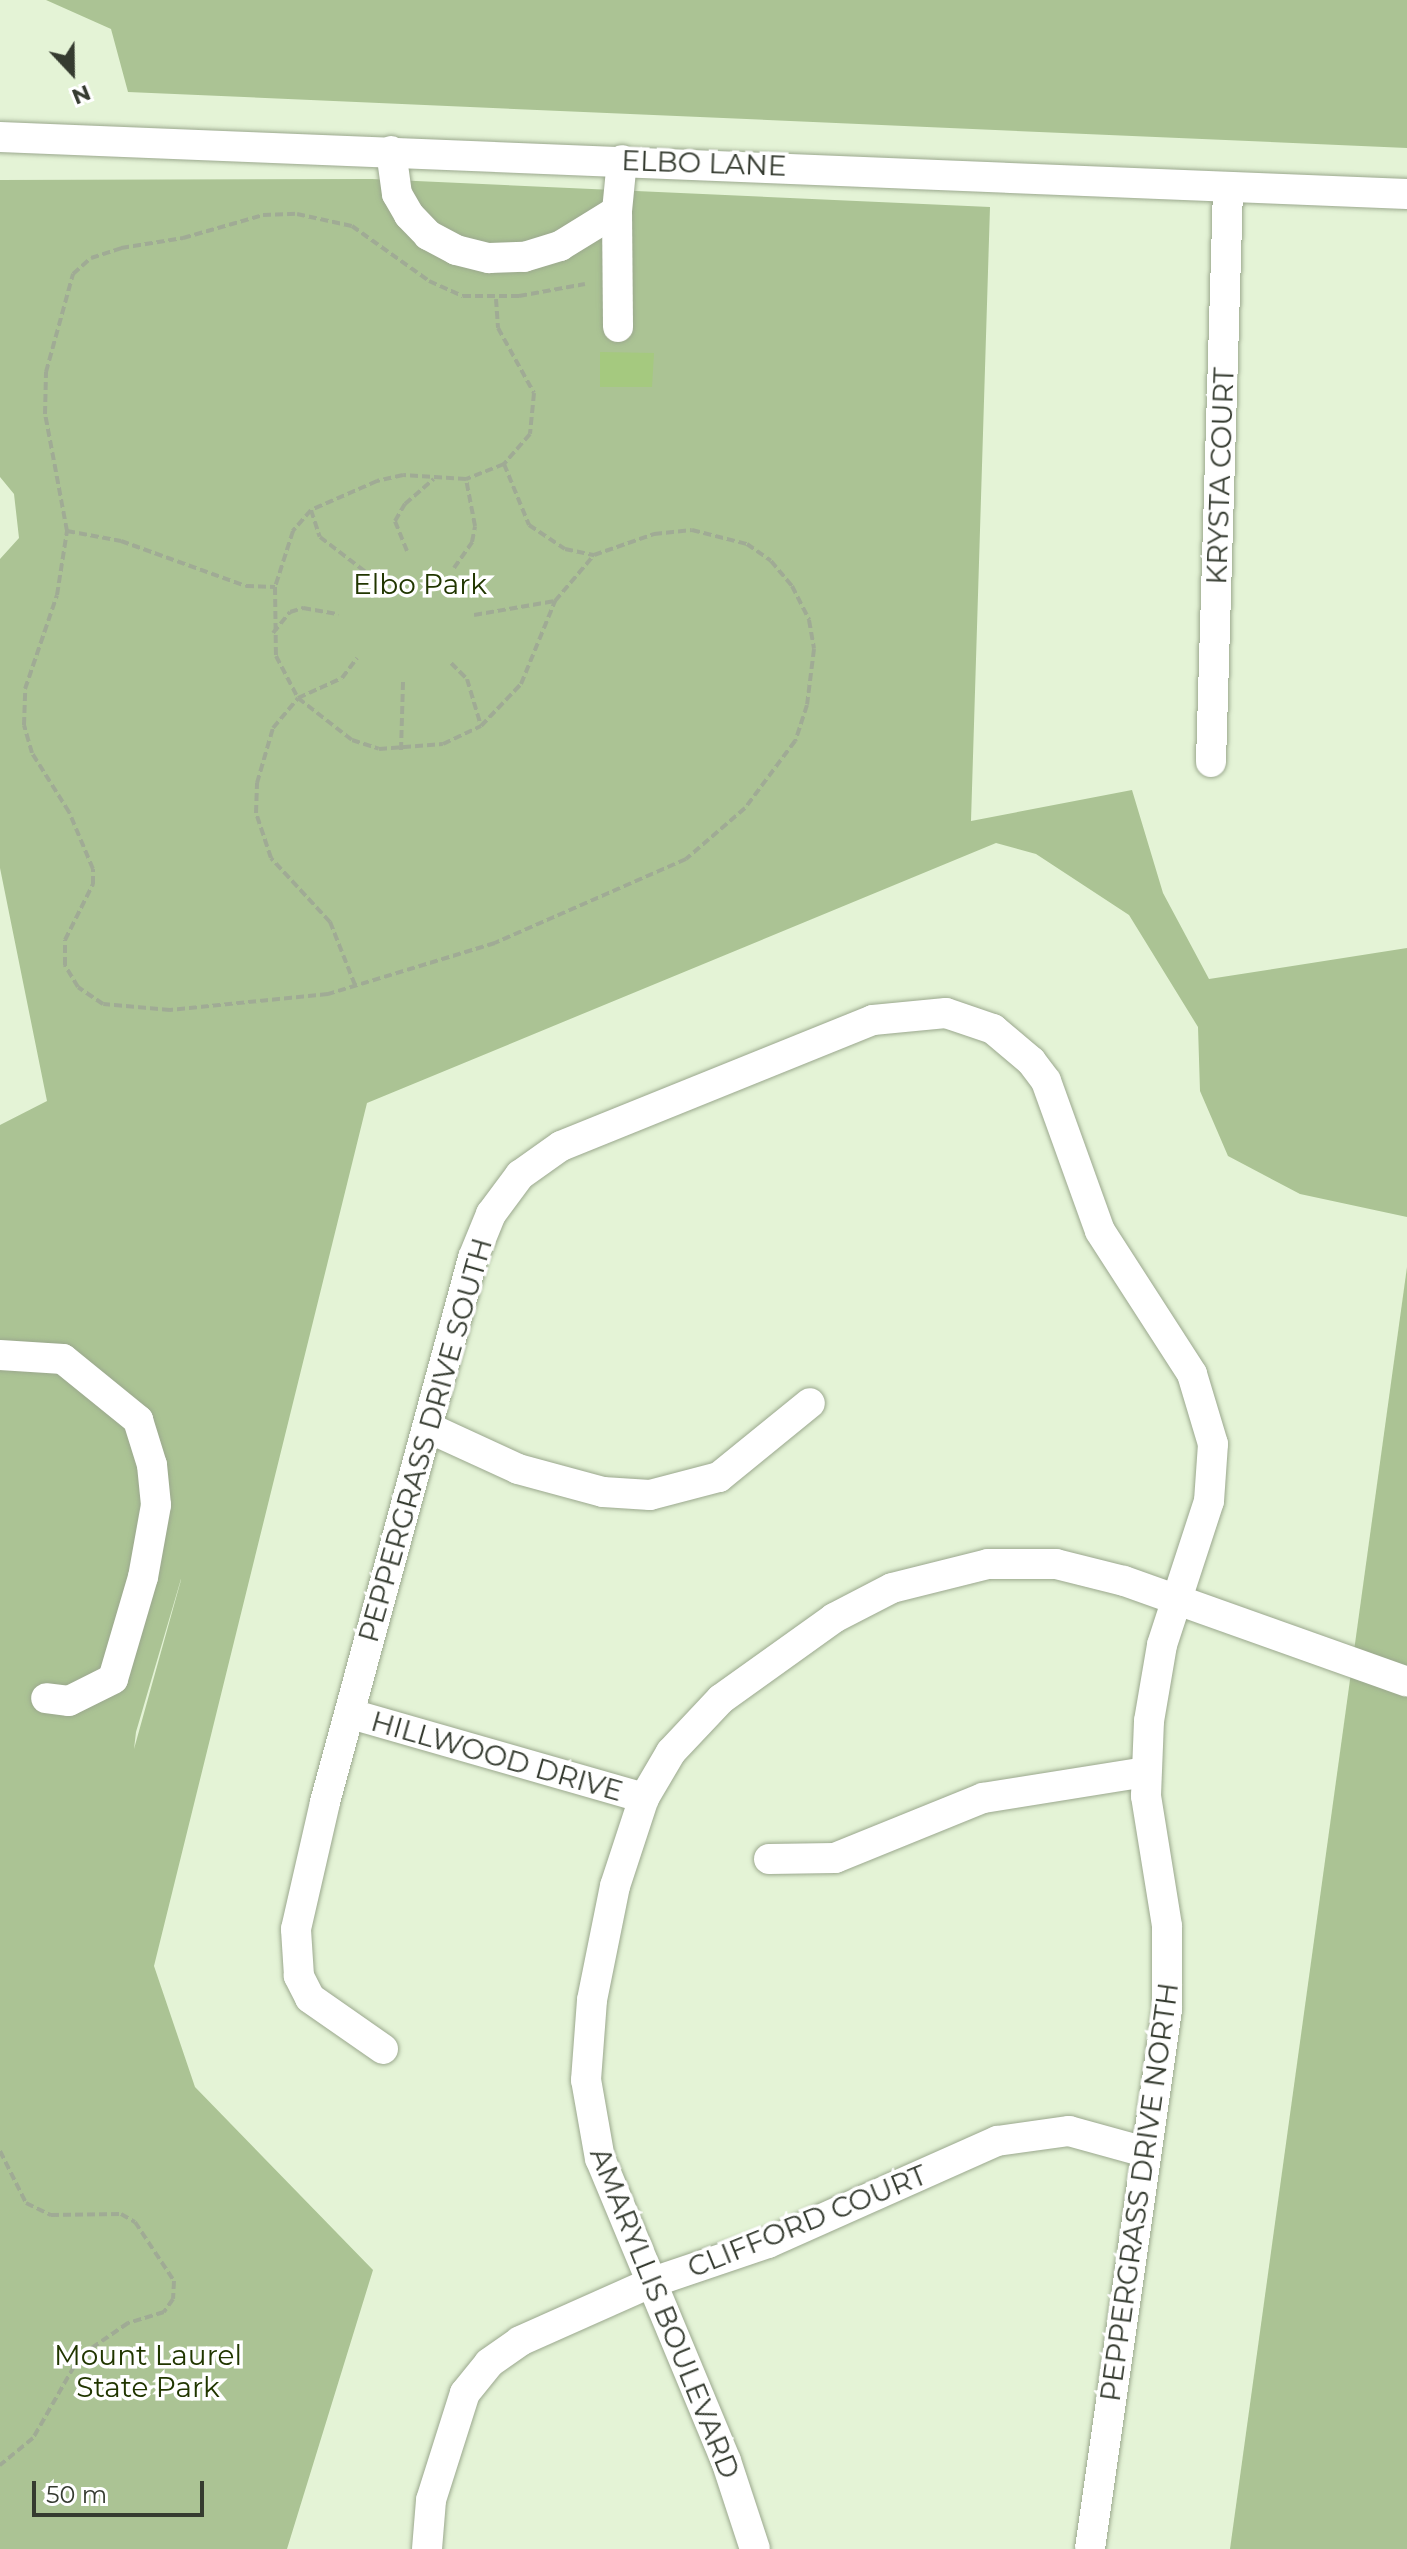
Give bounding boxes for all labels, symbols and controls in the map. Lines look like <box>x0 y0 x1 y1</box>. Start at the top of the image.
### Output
north arrow <box>32 32 112 112</box>
text: N <box>68 79 94 111</box>
street label: ELBO LANE <box>621 143 787 183</box>
street label: KRYSTA COURT <box>1199 367 1241 585</box>
park label: Elbo Park <box>353 567 487 601</box>
street label: PEPPERGRASS DRIVE SOUTH <box>351 1234 499 1646</box>
street label: HILLWOOD DRIVE <box>367 1704 627 1808</box>
street label: PEPPERGRASS DRIVE NORTH <box>1093 1980 1185 2404</box>
street label: AMARYLLIS BOULEVARD <box>583 2143 747 2483</box>
street label: CLIFFORD COURT <box>683 2158 931 2284</box>
park label: Mount Laurel State Park <box>54 2338 242 2404</box>
scale bar <box>36 2465 208 2515</box>
text: 50 m <box>46 2480 107 2509</box>

